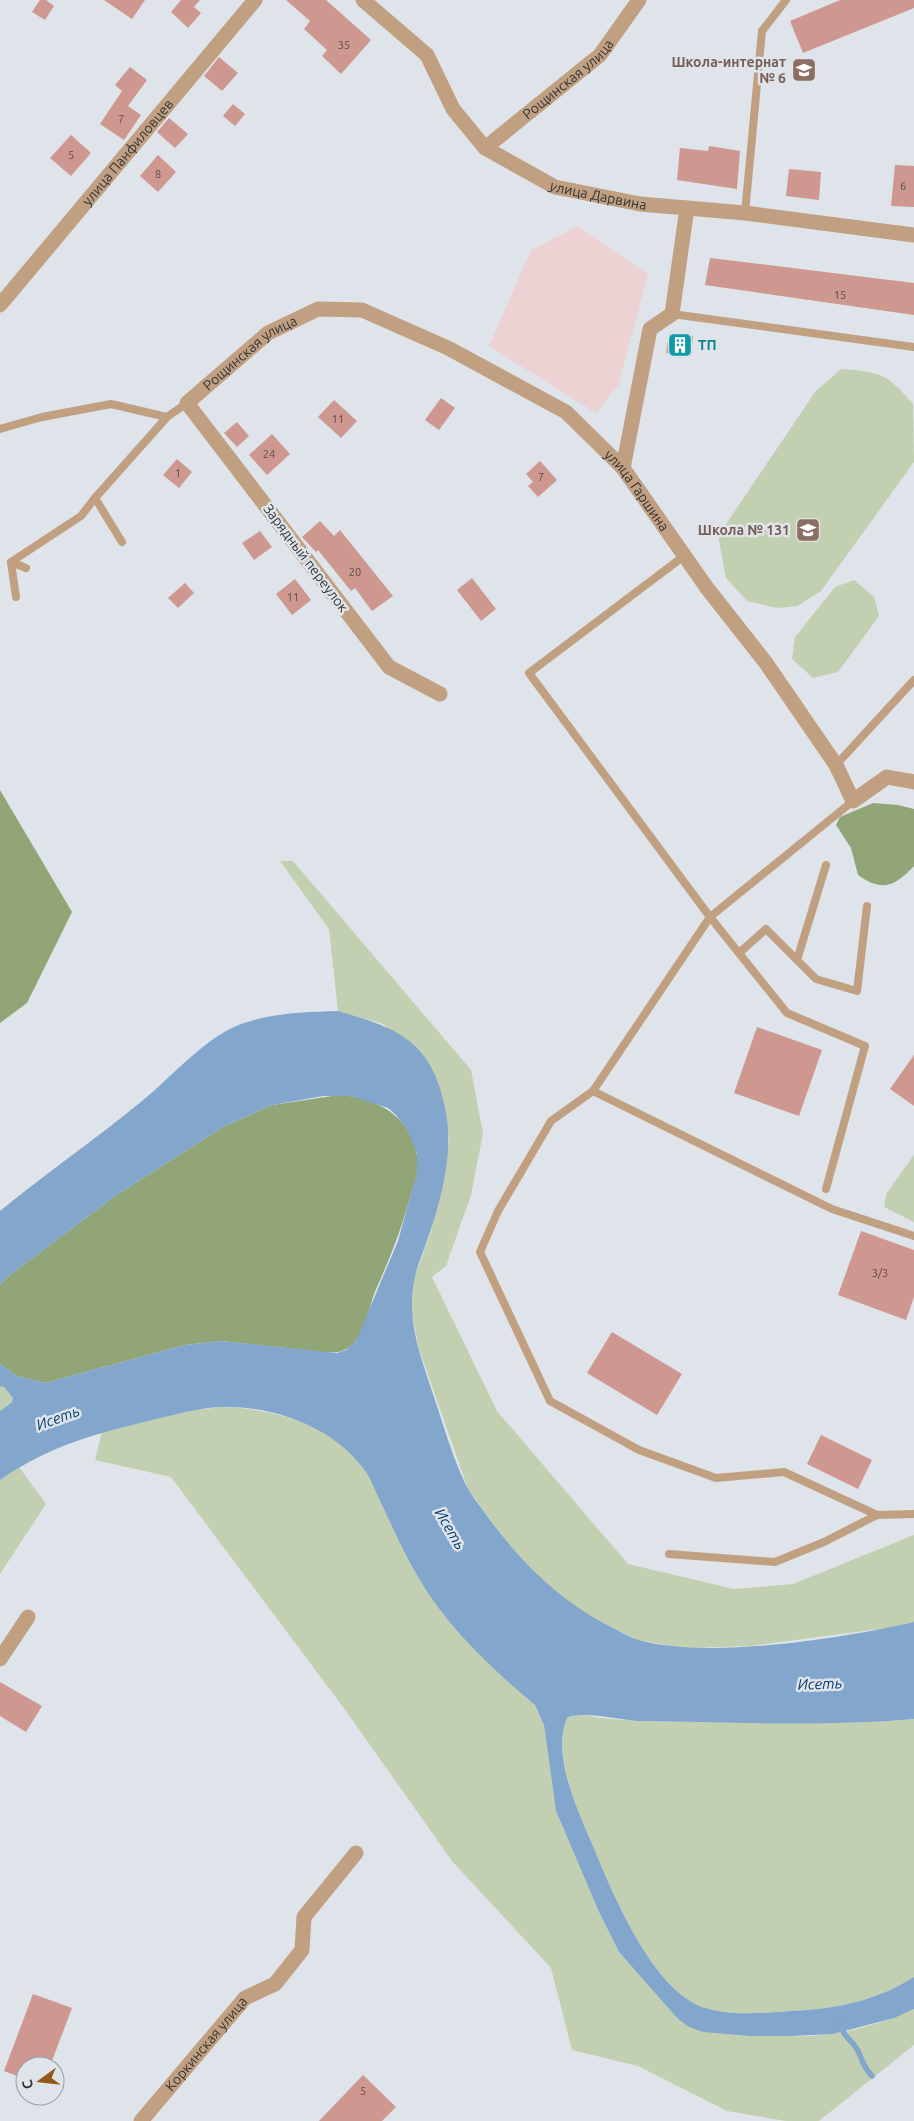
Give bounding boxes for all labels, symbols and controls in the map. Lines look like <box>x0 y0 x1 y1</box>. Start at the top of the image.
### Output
street label: Рощинская улица <box>519 36 617 122</box>
house number: 35 <box>338 39 350 51</box>
place label: Школа-интернат № 6 <box>672 54 786 86</box>
school or university icon: Школа-интернат № 6 <box>791 57 817 83</box>
street label: улица Панфиловцев <box>79 96 177 209</box>
house number: 7 <box>118 113 124 125</box>
house number: 5 <box>68 149 74 161</box>
house number: 8 <box>155 168 161 180</box>
street label: улица Дарвина <box>547 178 647 213</box>
house number: 6 <box>900 180 906 192</box>
house number: 15 <box>834 289 846 301</box>
street label: Рощинская улица <box>200 312 299 394</box>
building icon: ТП <box>667 332 693 358</box>
place label: ТП <box>698 337 716 353</box>
house number: 11 <box>332 413 344 425</box>
street label: улица Гаршина <box>601 446 673 534</box>
house number: 24 <box>263 448 275 460</box>
house number: 1 <box>175 467 181 479</box>
house number: 7 <box>538 471 544 483</box>
street label: Зарядный переулок <box>260 501 352 615</box>
school or university icon: Школа № 131 <box>795 517 821 543</box>
place label: Школа № 131 <box>698 522 790 538</box>
house number: 20 <box>349 566 361 578</box>
house number: 11 <box>287 591 299 603</box>
house number: 3/3 <box>872 1267 888 1279</box>
water label: Исеть <box>34 1402 82 1433</box>
water label: Исеть <box>432 1505 469 1552</box>
water label: Исеть <box>797 1674 843 1693</box>
street label: Коркинская улица <box>162 1993 251 2094</box>
north arrow <box>15 2056 65 2106</box>
text: С <box>19 2078 36 2091</box>
house number: 5 <box>360 2085 366 2097</box>

